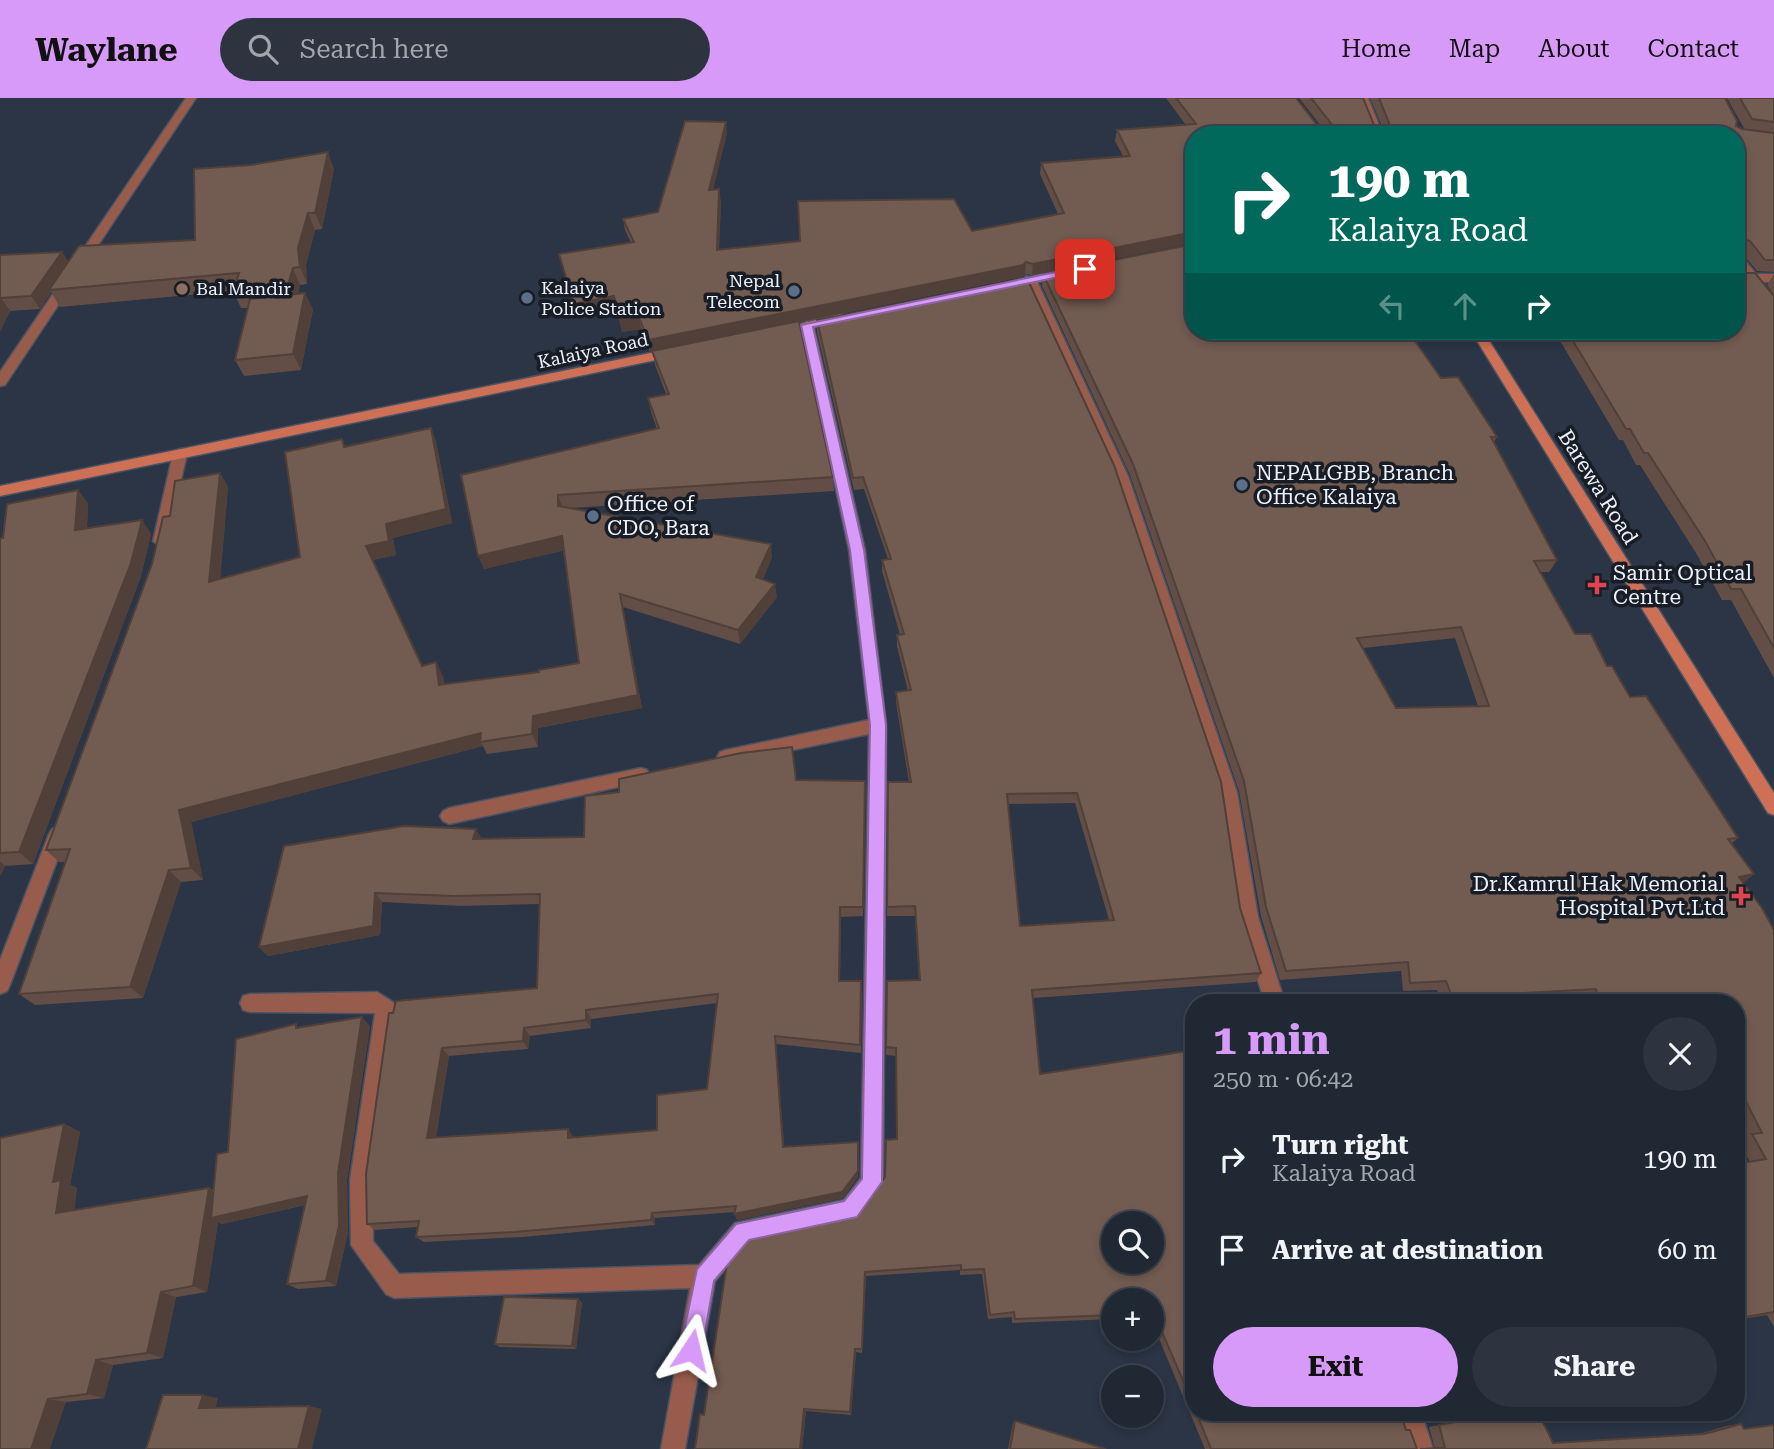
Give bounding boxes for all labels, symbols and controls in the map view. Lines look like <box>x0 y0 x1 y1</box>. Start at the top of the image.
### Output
search box <box>220 18 710 81</box>
text: Waylane <box>35 30 178 69</box>
icon: search <box>244 30 282 68</box>
text: Search here <box>300 34 449 64</box>
text: Home <box>1341 35 1411 63</box>
text: Map <box>1449 35 1500 63</box>
text: About <box>1538 35 1609 63</box>
text: Contact <box>1647 35 1739 63</box>
text: 190 m <box>1328 152 1470 209</box>
icon: right <box>1213 154 1304 245</box>
text: Kalaiya Road <box>1328 211 1528 249</box>
pin <box>1055 239 1115 299</box>
icon: arrive <box>1066 250 1104 288</box>
place label: Nepal Telecom <box>706 270 780 312</box>
place label: Kalaiya Police Station <box>541 277 662 319</box>
place label: Bal Mandir <box>196 278 291 299</box>
marker: Bal Mandir <box>174 281 190 297</box>
marker: Nepal Telecom <box>786 283 802 299</box>
icon: left <box>1373 287 1411 325</box>
icon: ahead <box>1446 287 1484 325</box>
icon: right <box>1519 287 1557 325</box>
marker: Kalaiya Police Station <box>519 290 535 306</box>
street label: Kalaiya Road <box>536 328 651 372</box>
street label: Barewa Road <box>1553 425 1643 549</box>
place label: NEPALGBB, Branch Office Kalaiya <box>1256 461 1455 509</box>
marker: NEPALGBB, Branch Office Kalaiya <box>1234 477 1250 493</box>
place label: Office of CDO, Bara <box>607 492 710 540</box>
marker: Office of CDO, Bara <box>585 508 601 524</box>
place label: Samir Optical Centre <box>1613 561 1752 609</box>
marker: Samir Optical Centre <box>1587 575 1607 595</box>
place label: Dr.Kamrul Hak Memorial Hospital Pvt.Ltd <box>1473 872 1726 920</box>
marker: Dr.Kamrul Hak Memorial Hospital Pvt.Ltd <box>1731 886 1751 906</box>
text: 1 min <box>1213 1015 1330 1064</box>
button: close <box>1643 1017 1717 1091</box>
text: 250 m · 06:42 <box>1213 1066 1353 1093</box>
text: Turn right <box>1272 1130 1408 1160</box>
icon: right <box>1213 1140 1251 1178</box>
text: 190 m <box>1643 1144 1717 1174</box>
text: Kalaiya Road <box>1272 1160 1416 1187</box>
map controls <box>1101 1211 1164 1428</box>
button: search <box>1101 1211 1164 1274</box>
icon: arrive <box>1213 1231 1251 1269</box>
text: Arrive at destination <box>1272 1235 1543 1265</box>
text: 60 m <box>1658 1235 1717 1265</box>
button: + <box>1101 1288 1164 1351</box>
position arrow <box>654 1313 728 1387</box>
button: Exit <box>1213 1327 1458 1407</box>
button: Share <box>1472 1327 1717 1407</box>
button: − <box>1101 1365 1164 1428</box>

